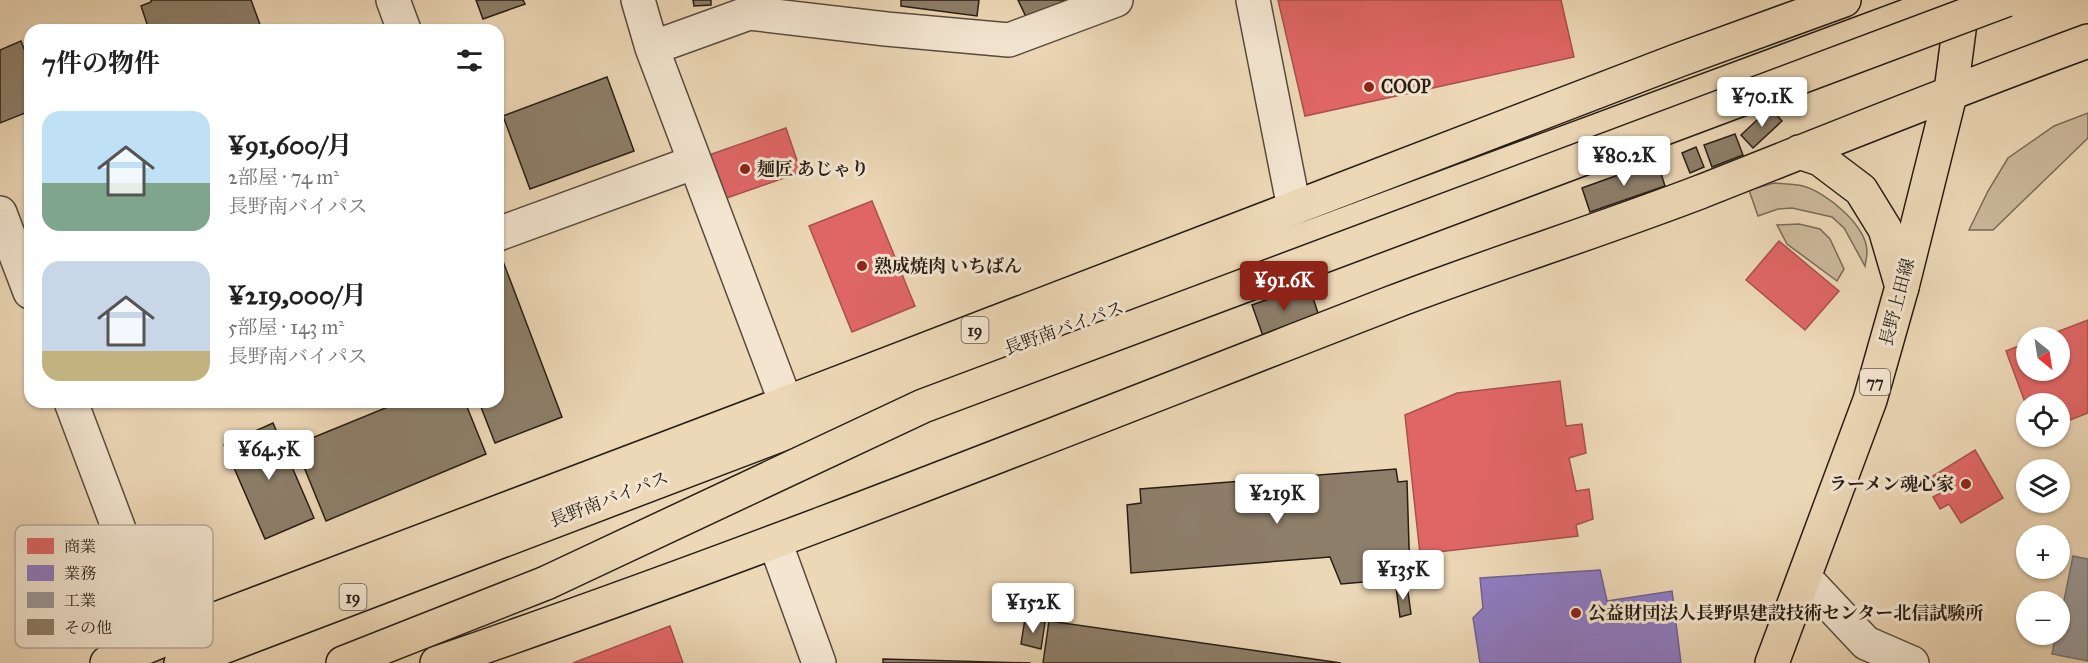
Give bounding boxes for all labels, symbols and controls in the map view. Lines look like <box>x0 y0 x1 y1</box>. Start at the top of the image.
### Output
icon: filters <box>453 44 486 77</box>
text: 7件の物件 <box>42 47 160 79</box>
place label: COOP <box>1381 76 1432 98</box>
pin: ¥70.1K <box>1713 77 1811 128</box>
marker: COOP <box>1362 80 1376 94</box>
text: ¥70.1K <box>1731 84 1793 108</box>
text: ¥91,600/月 <box>228 129 352 161</box>
icon: home <box>90 135 162 207</box>
pin: ¥80.2K <box>1575 136 1673 187</box>
text: ¥80.2K <box>1592 143 1656 167</box>
place label: 麺匠 あじゃり <box>757 158 869 180</box>
marker: 麺匠 あじゃり <box>738 162 752 176</box>
text: 2部屋 · 74 m² <box>228 165 339 189</box>
text: 長野南バイパス <box>228 194 368 218</box>
place label: 熟成焼肉 いちばん <box>874 255 1022 277</box>
street label: 長野上田線 <box>1875 256 1919 348</box>
marker: 熟成焼肉 いちばん <box>855 259 869 273</box>
pin: ¥91.6K <box>1235 261 1333 312</box>
text: ¥91.6K <box>1254 268 1314 292</box>
text: ¥219,000/月 <box>228 279 367 311</box>
icon: home <box>90 285 162 357</box>
street label: 長野南バイパス <box>1001 296 1127 360</box>
text: 5部屋 · 143 m² <box>228 315 344 339</box>
road number: 19 <box>962 317 988 343</box>
north arrow <box>2016 327 2070 381</box>
map controls <box>2016 327 2070 645</box>
text: 長野南バイパス <box>228 344 368 368</box>
road number: 77 <box>1860 369 1890 395</box>
button: locate <box>2016 393 2070 447</box>
pin: ¥64.5K <box>220 430 318 481</box>
text: ¥64.5K <box>238 437 300 461</box>
button: layers <box>2016 459 2070 513</box>
street label: 長野南バイパス <box>546 466 672 532</box>
place label: ラーメン魂心家 <box>1829 473 1954 495</box>
pin: ¥219K <box>1235 474 1319 525</box>
marker: ラーメン魂心家 <box>1959 477 1973 491</box>
text: ¥219K <box>1249 481 1305 505</box>
legend <box>15 525 213 648</box>
button: + <box>2016 525 2070 579</box>
text: 商業 <box>64 537 96 556</box>
pin: ¥135K <box>1361 550 1445 601</box>
text: ¥135K <box>1377 557 1429 581</box>
text: 業務 <box>64 564 96 583</box>
pin: ¥152K <box>991 583 1075 634</box>
road number: 19 <box>340 584 366 610</box>
text: ¥152K <box>1006 590 1060 614</box>
text: 工業 <box>64 591 96 610</box>
button: − <box>2016 591 2070 645</box>
place label: 公益財団法人長野県建設技術センター北信試験所 <box>1588 602 1983 624</box>
marker: 公益財団法人長野県建設技術センター北信試験所 <box>1569 606 1583 620</box>
text: その他 <box>64 618 112 637</box>

